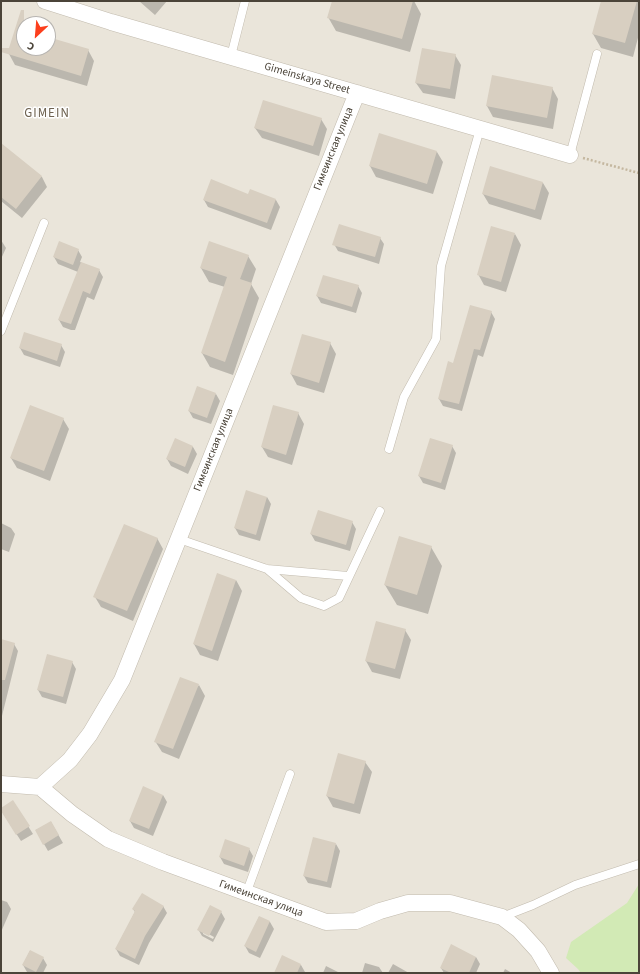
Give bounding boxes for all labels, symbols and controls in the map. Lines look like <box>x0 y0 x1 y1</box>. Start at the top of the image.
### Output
north arrow <box>16 16 56 56</box>
text: С <box>25 38 37 54</box>
street label: Gimeinskaya Street <box>263 60 351 98</box>
district label: GIMEIN <box>24 106 70 122</box>
street label: Гимеинская улица <box>311 106 357 192</box>
street label: Гимеинская улица <box>191 407 237 493</box>
street label: Гимеинская улица <box>217 878 305 920</box>

